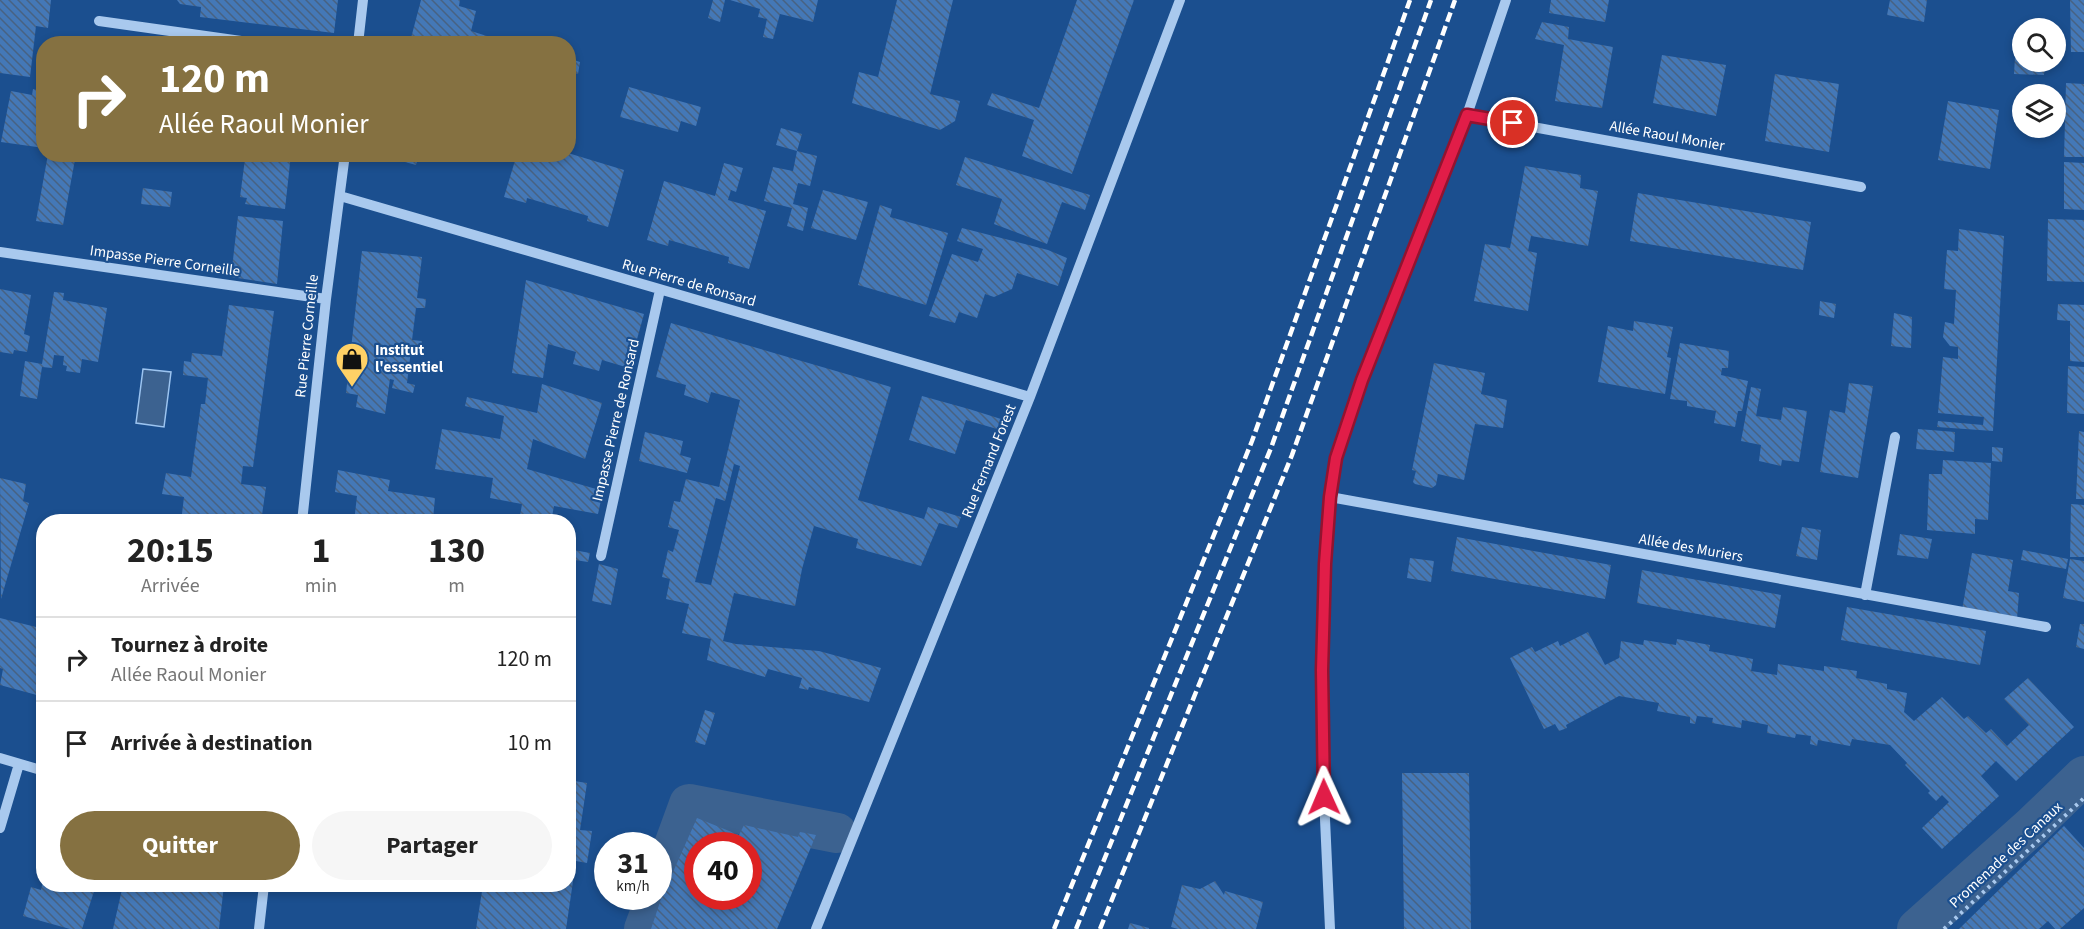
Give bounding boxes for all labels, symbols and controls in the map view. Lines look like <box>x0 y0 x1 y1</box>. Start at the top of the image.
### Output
map controls <box>2012 18 2066 138</box>
button: search <box>2012 18 2066 72</box>
text: 120 m <box>159 49 270 109</box>
icon: right <box>60 60 138 138</box>
button: layers <box>2012 84 2066 138</box>
pin <box>1487 97 1538 148</box>
text: Allée Raoul Monier <box>159 105 369 144</box>
icon: arrive <box>1496 106 1529 139</box>
street label: Allée Raoul Monier <box>1608 116 1727 157</box>
street label: Impasse Pierre Corneille <box>88 240 242 282</box>
street label: Rue Pierre de Ronsard <box>620 254 758 312</box>
street label: Rue Pierre Corneille <box>290 273 324 399</box>
street label: Impasse Pierre de Ronsard <box>587 337 645 503</box>
place label: Institut l'essentiel <box>375 340 444 378</box>
shop icon: Institut l'essentiel <box>334 341 370 388</box>
street label: Rue Fernand Forest <box>957 401 1021 521</box>
text: 20:15 <box>127 525 214 576</box>
text: 1 <box>311 525 330 576</box>
text: 130 <box>428 525 485 576</box>
street label: Allée des Muriers <box>1637 528 1745 568</box>
text: Arrivée <box>141 572 200 600</box>
text: min <box>305 572 337 600</box>
text: m <box>448 572 465 600</box>
text: Tournez à droite <box>111 629 268 661</box>
icon: right <box>60 643 93 676</box>
text: 120 m <box>497 643 552 675</box>
text: Allée Raoul Monier <box>111 661 266 689</box>
icon: arrive <box>60 727 93 760</box>
text: Arrivée à destination <box>111 727 313 759</box>
text: 10 m <box>507 727 552 759</box>
position arrow <box>1292 765 1356 829</box>
street label: Promenade des Canaux <box>1945 797 2067 913</box>
button: Quitter <box>60 811 300 880</box>
button: Partager <box>312 811 552 880</box>
speed limit sign: 40 <box>684 832 762 910</box>
text: 31 <box>617 842 649 885</box>
text: km/h <box>616 876 650 897</box>

